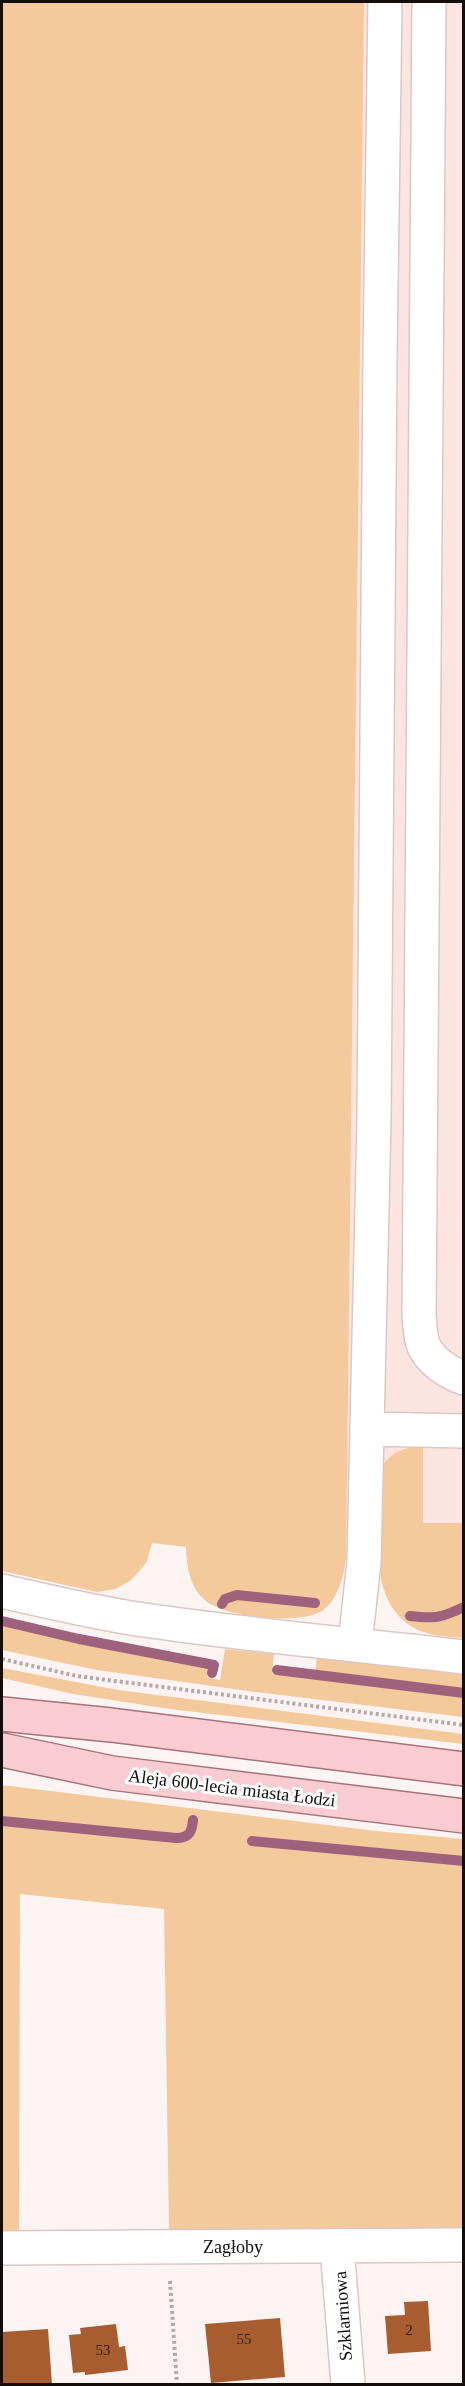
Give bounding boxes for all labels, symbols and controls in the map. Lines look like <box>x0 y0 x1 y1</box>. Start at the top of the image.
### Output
street label: Aleja 600-lecia miasta Łodzi <box>127 1765 337 1811</box>
street label: Zagłoby <box>203 2237 263 2257</box>
street label: Szklarniowa <box>330 2270 356 2362</box>
house number: 2 <box>405 2322 413 2338</box>
house number: 55 <box>237 2331 252 2347</box>
house number: 53 <box>96 2342 111 2358</box>

